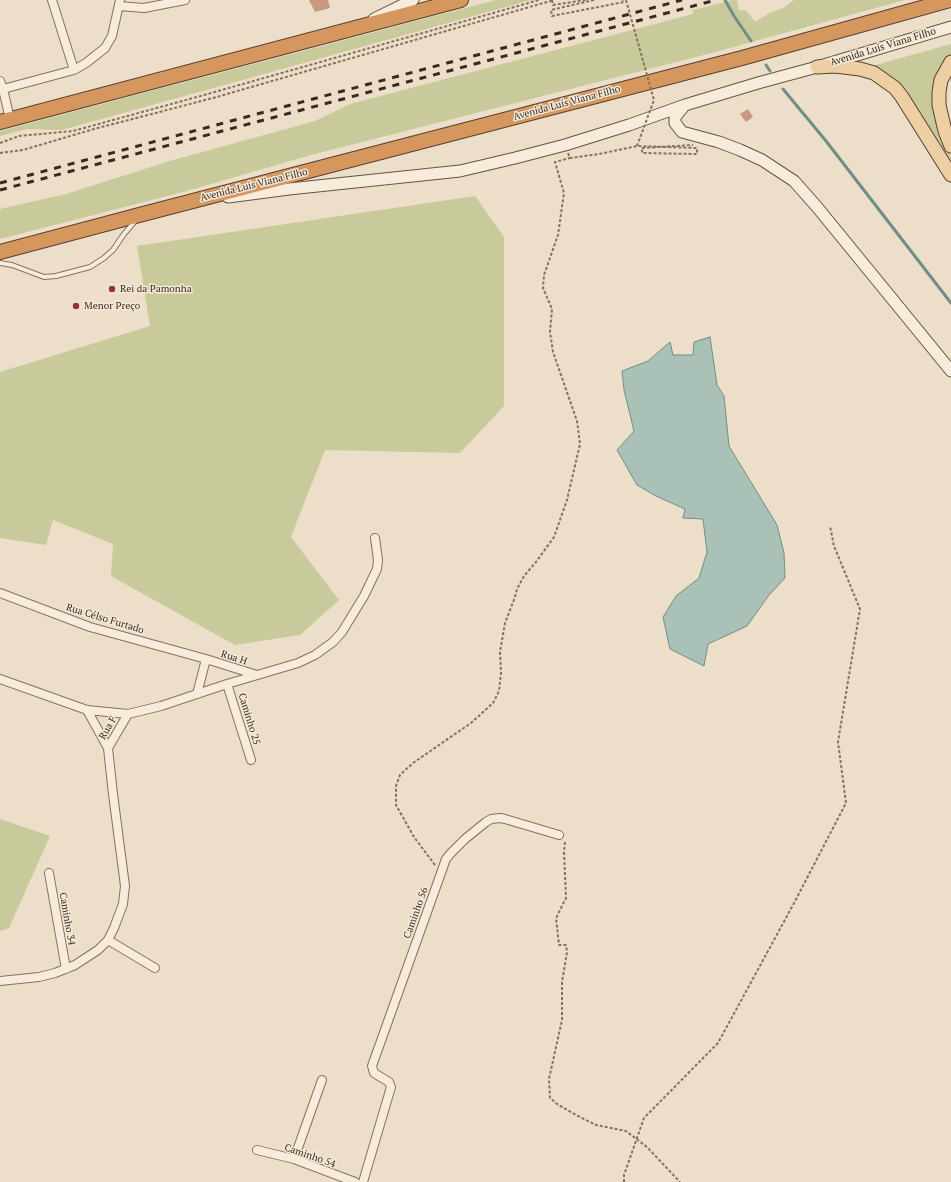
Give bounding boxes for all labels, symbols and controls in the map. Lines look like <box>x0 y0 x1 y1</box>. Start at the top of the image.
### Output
street label: Avenida Luís Viana Filho <box>829 25 937 69</box>
street label: Avenida Luís Viana Filho <box>512 83 622 123</box>
street label: Avenida Luís Viana Filho <box>199 166 309 204</box>
place label: Rei da Pamonha <box>120 283 192 295</box>
marker: Rei da Pamonha <box>107 284 117 294</box>
place label: Menor Preço <box>84 300 140 312</box>
marker: Menor Preço <box>71 301 81 311</box>
street label: Rua Célso Furtado <box>65 601 145 637</box>
street label: Rua H <box>219 648 249 668</box>
street label: Caminho 25 <box>235 692 263 746</box>
street label: Rua F <box>97 714 119 742</box>
street label: Caminho 56 <box>401 886 431 940</box>
street label: Caminho 34 <box>56 892 78 946</box>
street label: Caminho 54 <box>283 1142 337 1170</box>

